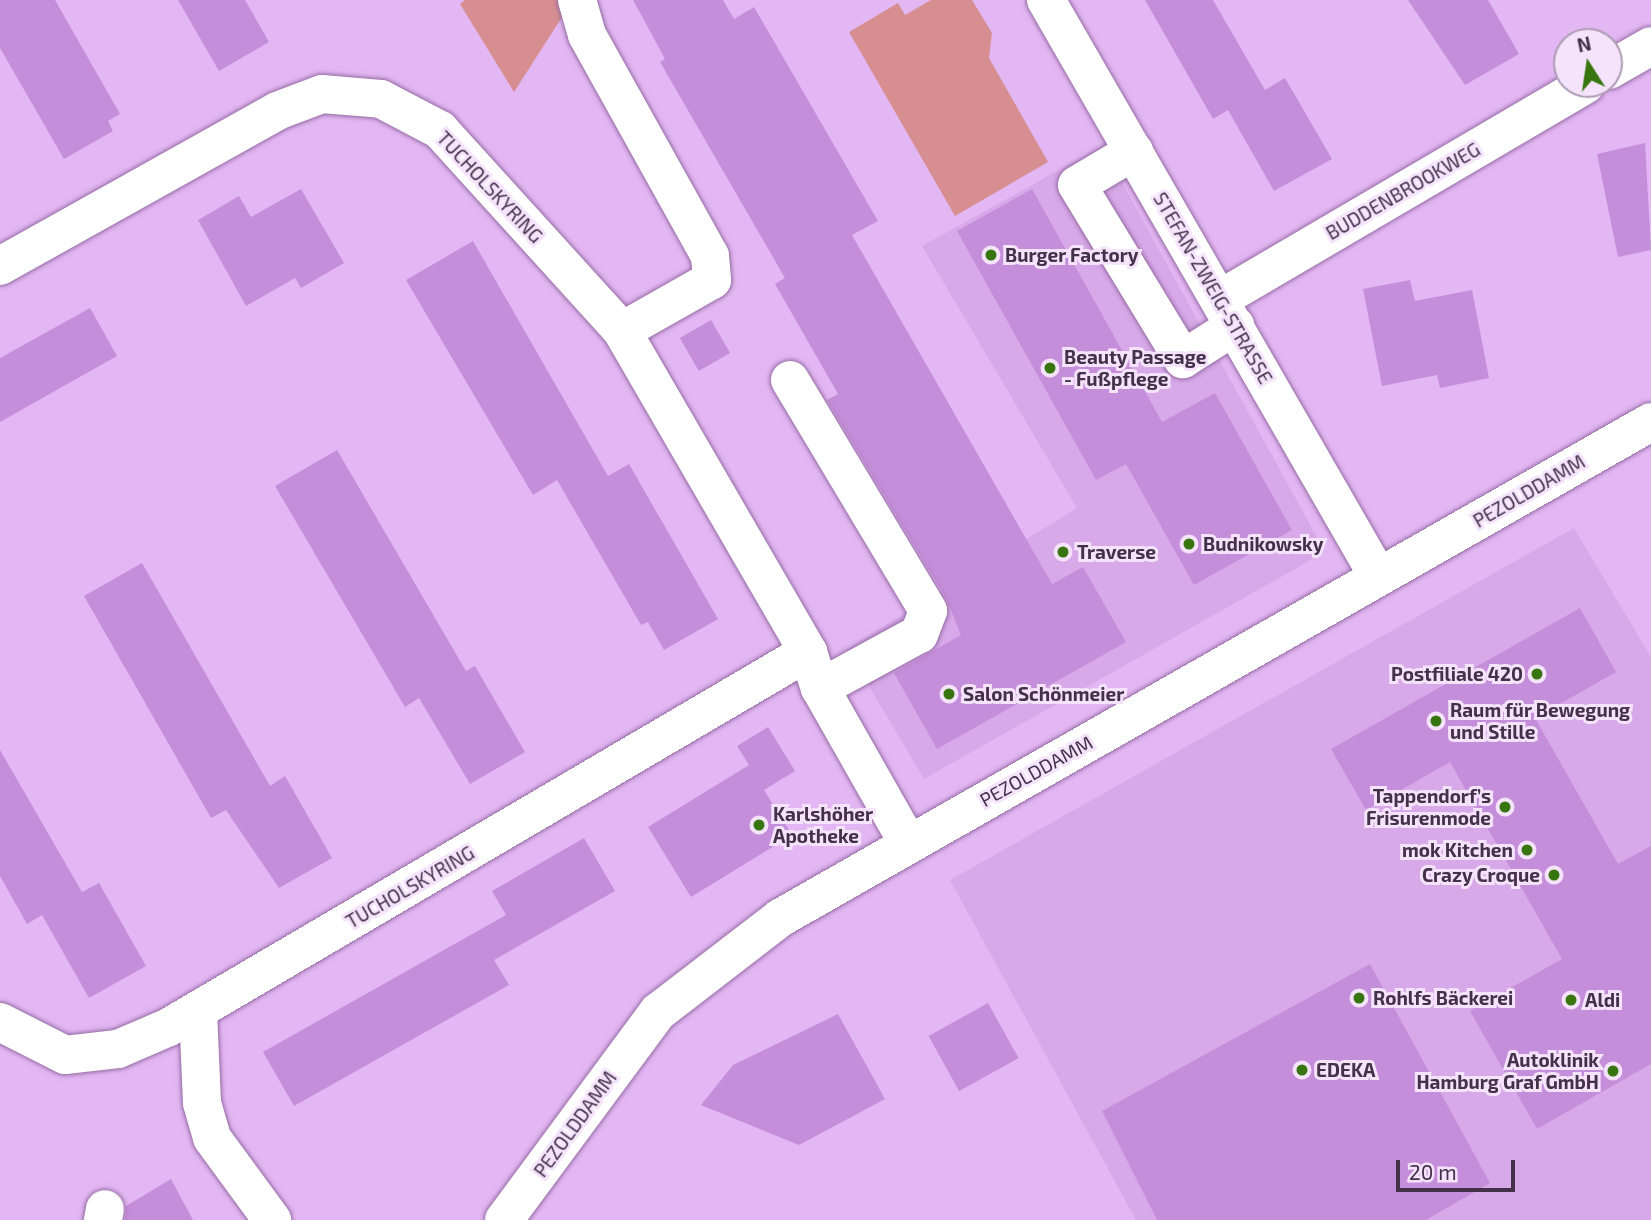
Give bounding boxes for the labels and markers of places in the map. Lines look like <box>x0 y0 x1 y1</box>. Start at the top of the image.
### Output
place label: Burger Factory <box>1005 244 1139 266</box>
marker: Burger Factory <box>983 247 999 263</box>
place label: Beauty Passage - Fußpflege <box>1064 346 1207 390</box>
marker: Beauty Passage - Fußpflege <box>1042 360 1058 376</box>
place label: Budnikowsky <box>1203 533 1323 555</box>
marker: Budnikowsky <box>1181 536 1197 552</box>
place label: Traverse <box>1077 541 1156 563</box>
marker: Traverse <box>1055 544 1071 560</box>
place label: Postfiliale 420 <box>1391 663 1523 685</box>
marker: Postfiliale 420 <box>1529 666 1545 682</box>
place label: Salon Schönmeier <box>963 683 1124 705</box>
marker: Salon Schönmeier <box>941 686 957 702</box>
place label: Raum für Bewegung und Stille <box>1450 699 1631 743</box>
marker: Raum für Bewegung und Stille <box>1428 713 1444 729</box>
place label: Tappendorf’s Frisurenmode <box>1366 785 1491 829</box>
marker: Tappendorf’s Frisurenmode <box>1497 799 1513 815</box>
place label: Karlshöher Apotheke <box>773 803 873 847</box>
marker: Karlshöher Apotheke <box>751 817 767 833</box>
place label: mok Kitchen <box>1402 839 1513 861</box>
marker: mok Kitchen <box>1519 842 1535 858</box>
place label: Crazy Croque <box>1421 864 1540 886</box>
marker: Crazy Croque <box>1546 867 1562 883</box>
place label: Rohlfs Bäckerei <box>1373 987 1513 1009</box>
place label: Aldi <box>1585 989 1620 1011</box>
marker: Rohlfs Bäckerei <box>1351 990 1367 1006</box>
marker: Aldi <box>1563 992 1579 1008</box>
place label: Autoklinik Hamburg Graf GmbH <box>1416 1049 1599 1093</box>
place label: EDEKA <box>1316 1059 1375 1081</box>
marker: EDEKA <box>1294 1062 1310 1078</box>
marker: Autoklinik Hamburg Graf GmbH <box>1605 1063 1621 1079</box>

